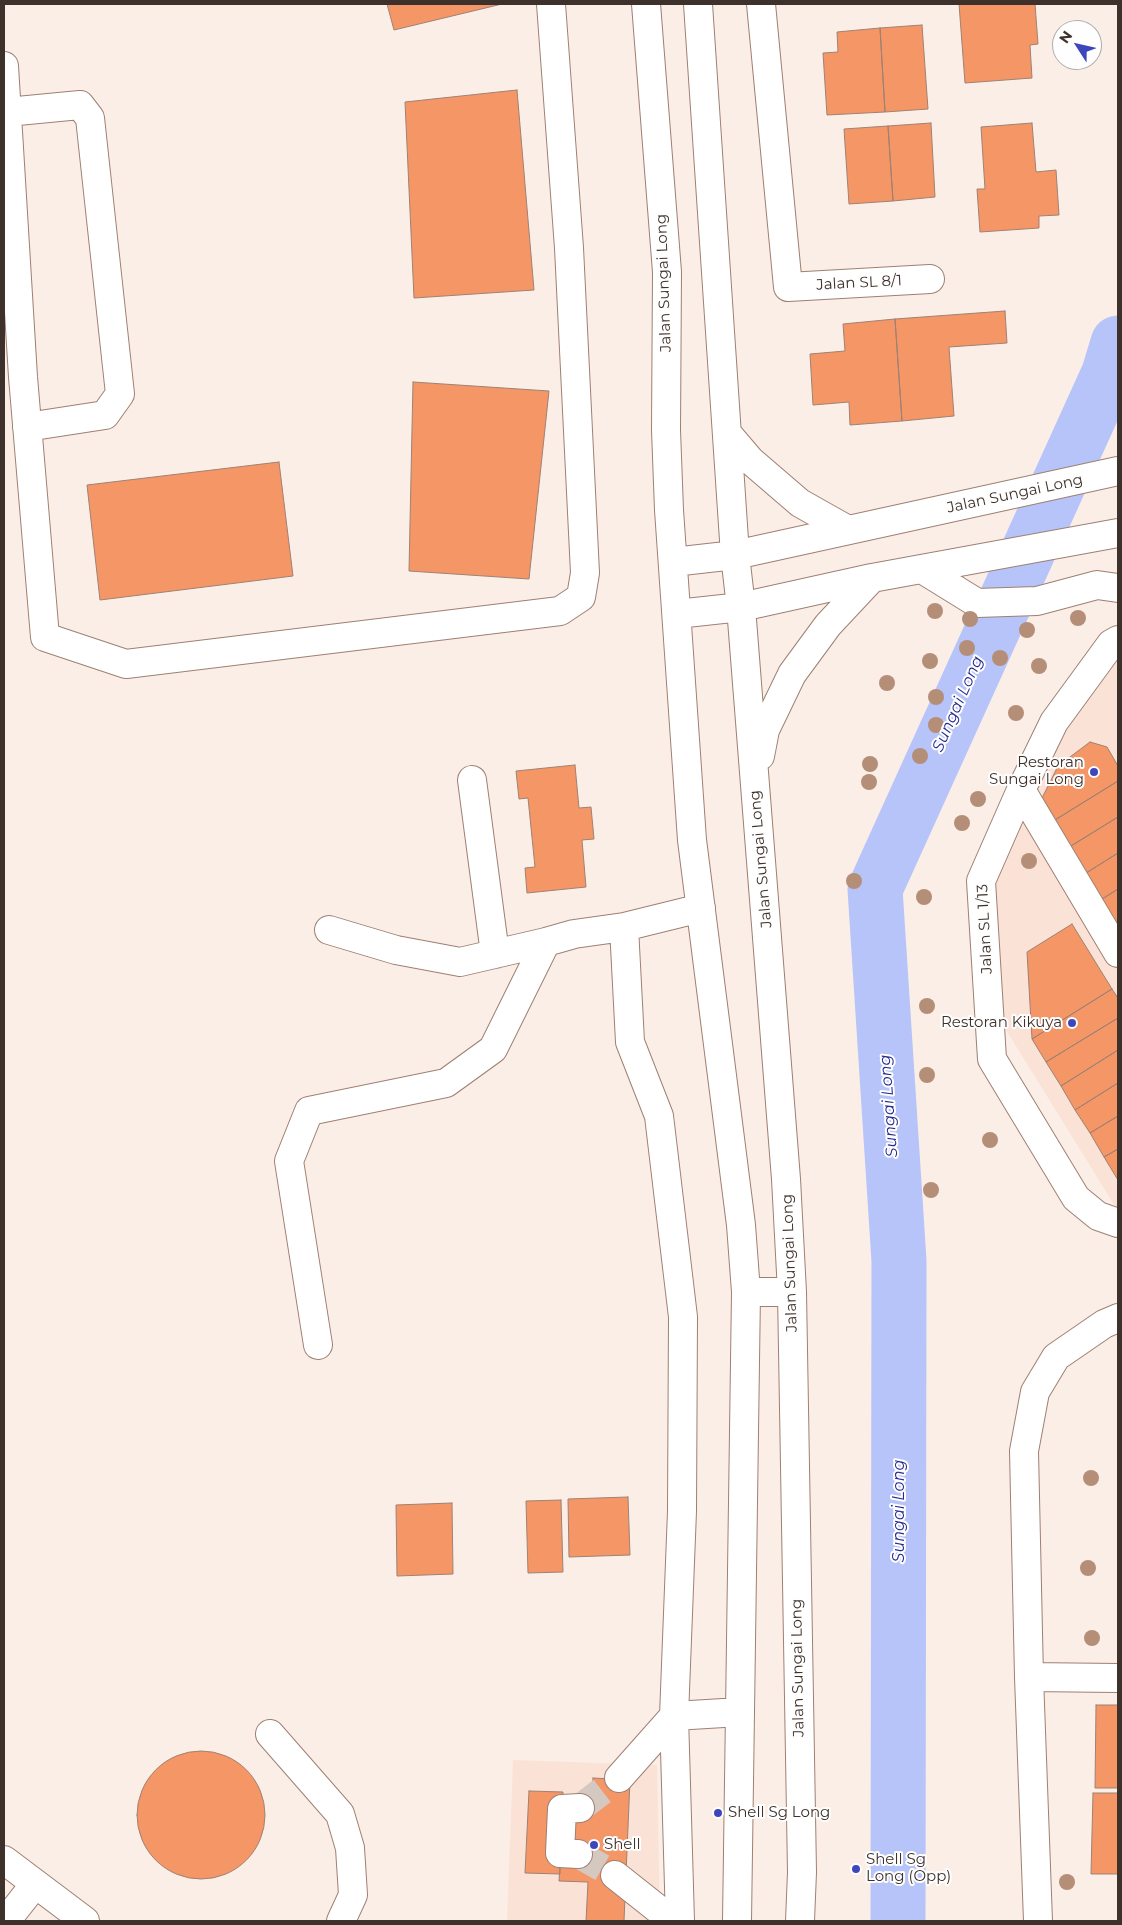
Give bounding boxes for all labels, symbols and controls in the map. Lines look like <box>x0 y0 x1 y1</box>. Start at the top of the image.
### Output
north arrow <box>1052 20 1102 70</box>
text: N <box>1055 27 1076 47</box>
street label: Jalan Sungai Long <box>653 214 675 352</box>
street label: Jalan SL 8/1 <box>816 272 902 294</box>
street label: Jalan Sungai Long <box>945 471 1085 517</box>
water label: Sungai Long <box>928 653 988 755</box>
place label: Restoran Sungai Long <box>989 754 1084 789</box>
marker: Restoran Sungai Long <box>1088 766 1100 778</box>
street label: Jalan Sungai Long <box>746 789 776 929</box>
street label: Jalan SL 1/13 <box>974 884 996 974</box>
place label: Restoran Kikuya <box>941 1014 1062 1032</box>
marker: Restoran Kikuya <box>1066 1017 1078 1029</box>
water label: Sungai Long <box>876 1054 902 1158</box>
street label: Jalan Sungai Long <box>779 1194 801 1332</box>
water label: Sungai Long <box>889 1460 909 1562</box>
street label: Jalan Sungai Long <box>788 1599 808 1737</box>
place label: Shell Sg Long <box>728 1804 830 1822</box>
marker: Shell Sg Long <box>712 1807 724 1819</box>
place label: Shell <box>604 1836 640 1854</box>
marker: Shell <box>588 1839 600 1851</box>
place label: Shell Sg Long (Opp) <box>866 1851 951 1886</box>
marker: Shell Sg Long (Opp) <box>850 1863 862 1875</box>

